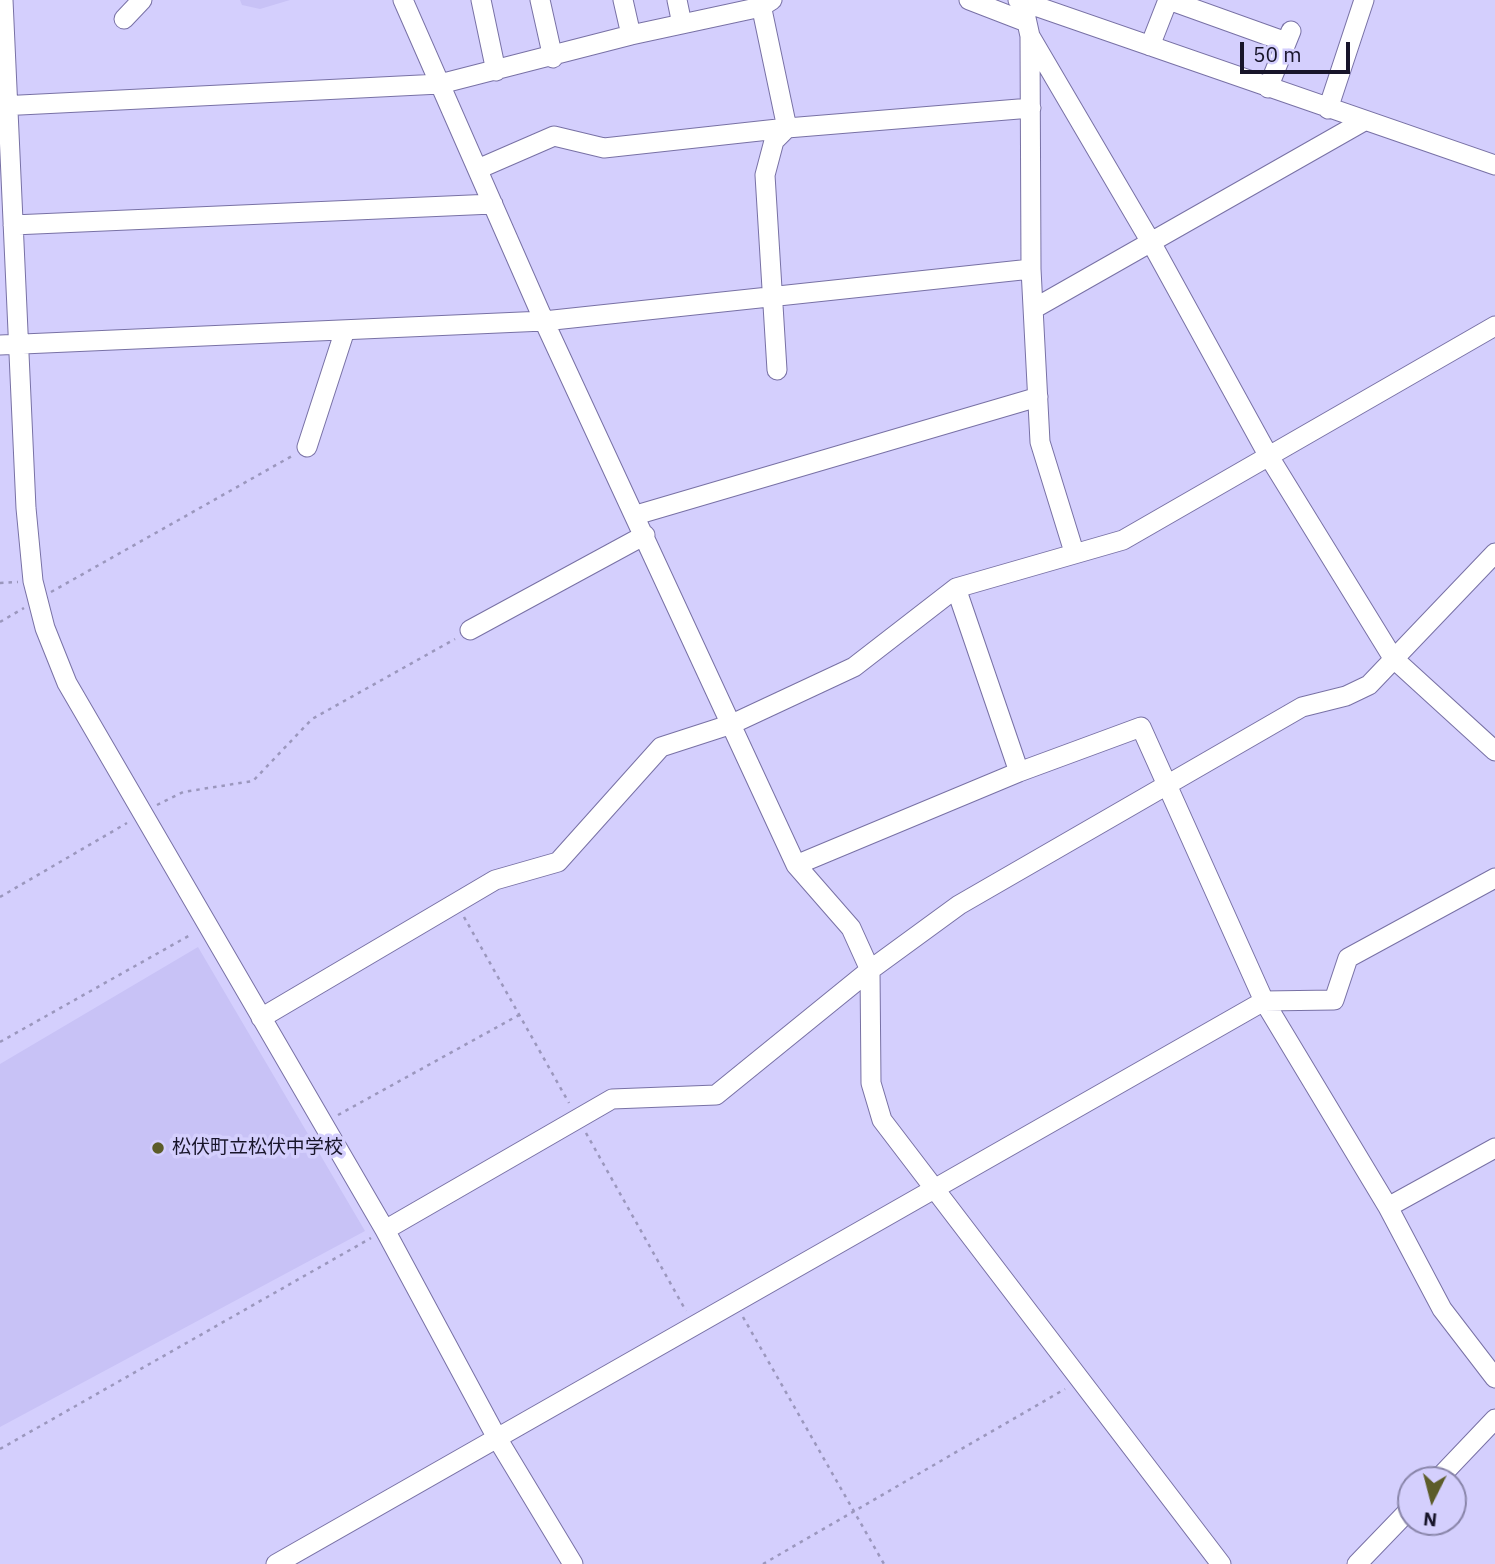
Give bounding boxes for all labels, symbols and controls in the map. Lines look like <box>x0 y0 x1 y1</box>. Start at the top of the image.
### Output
scale bar <box>1243 28 1353 72</box>
text: 50 m <box>1253 40 1302 68</box>
place label: 松伏町立松伏中学校 <box>172 1137 343 1159</box>
marker: 松伏町立松伏中学校 <box>150 1140 166 1156</box>
north arrow <box>1397 1466 1467 1536</box>
text: N <box>1422 1507 1438 1533</box>

